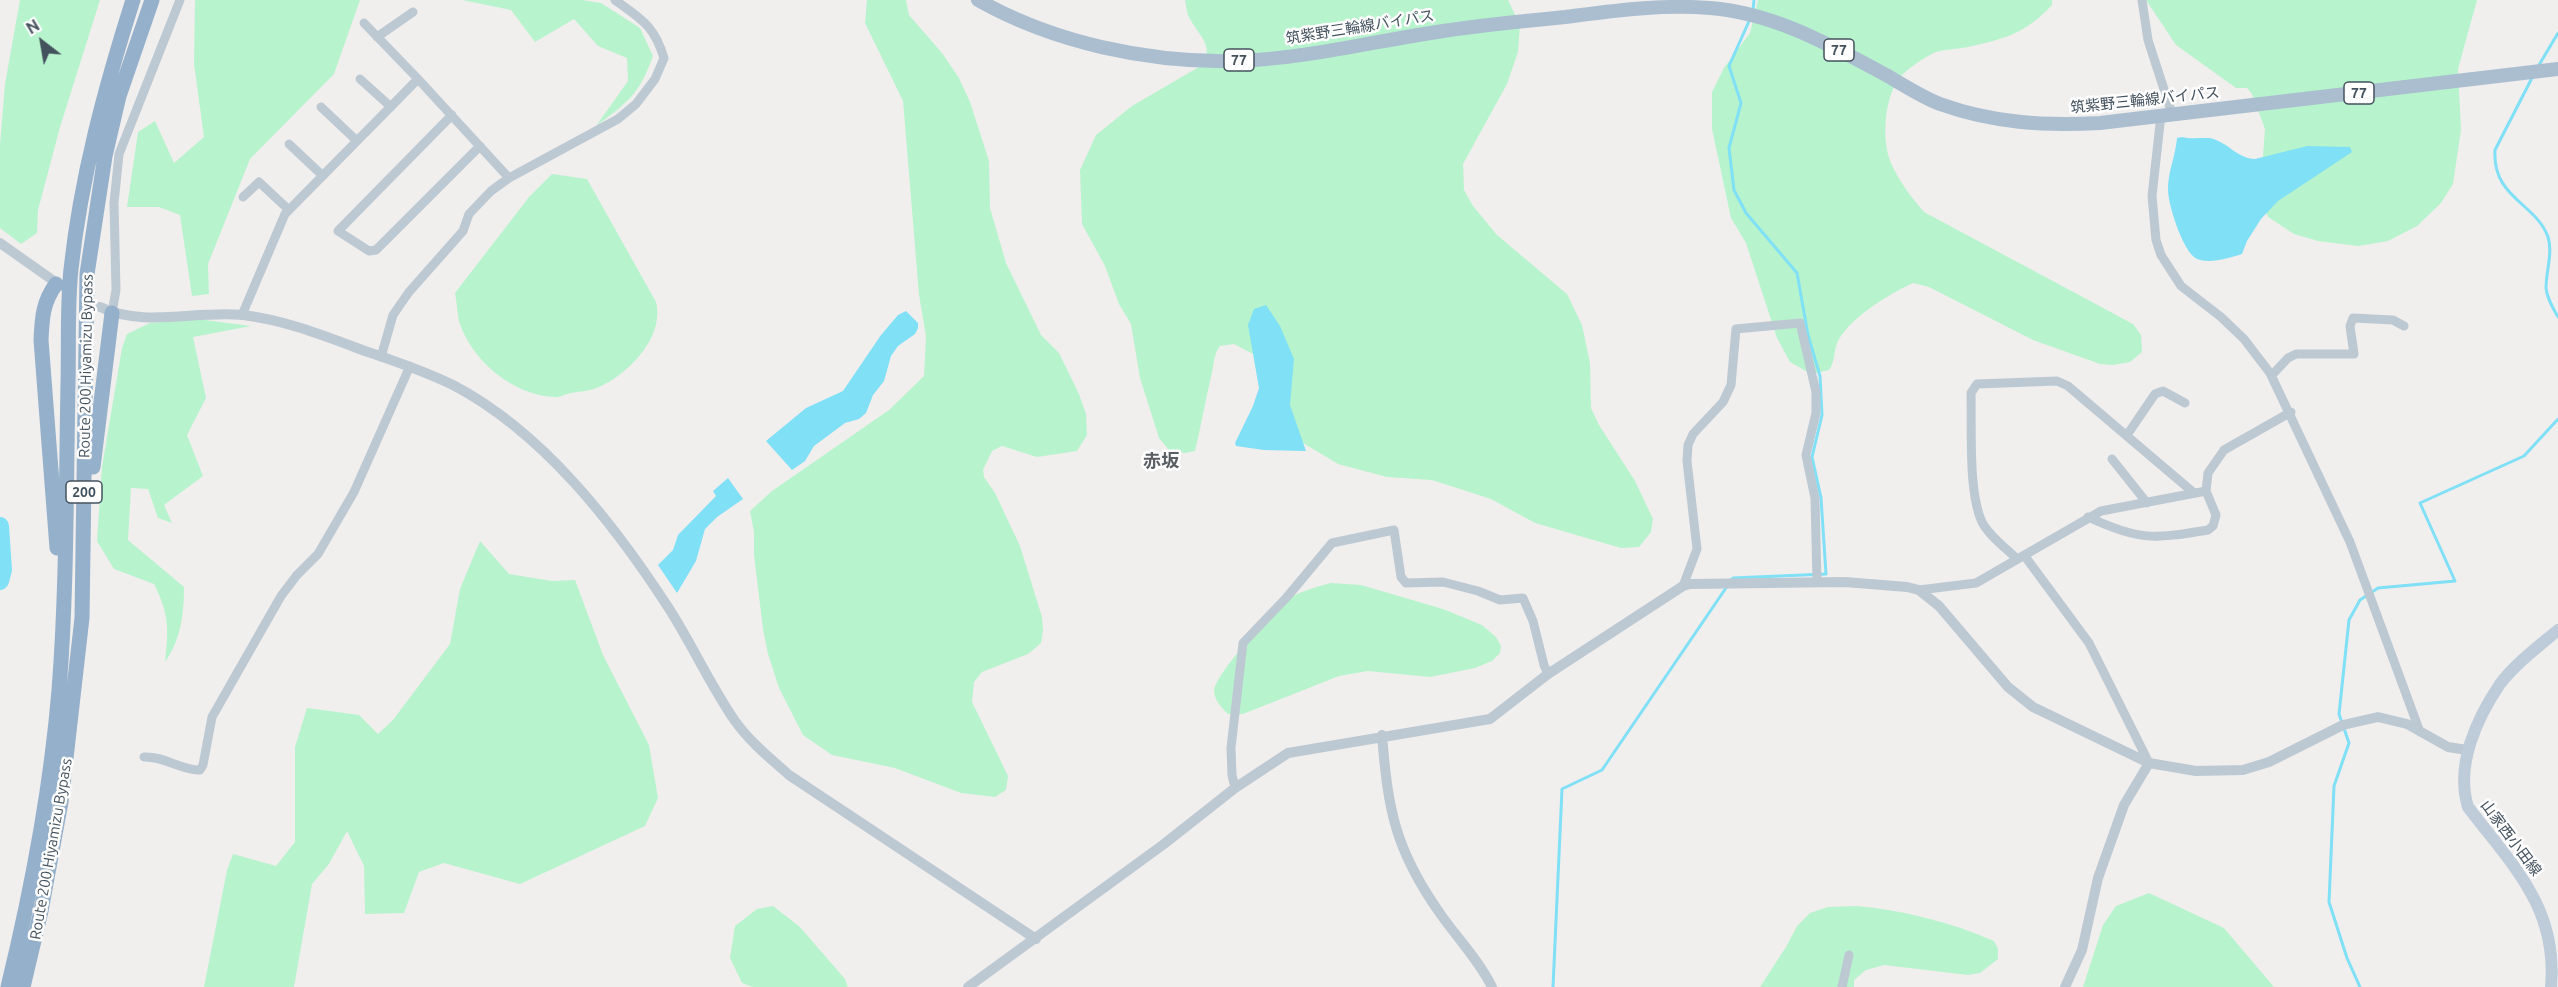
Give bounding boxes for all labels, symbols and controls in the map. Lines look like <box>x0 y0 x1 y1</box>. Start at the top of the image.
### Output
street label: 筑紫野三輪線バイパス <box>1285 6 1435 48</box>
north arrow <box>12 12 72 72</box>
text: N <box>23 16 42 37</box>
road number: 77 <box>1824 39 1854 61</box>
road number: 77 <box>1224 49 1254 71</box>
road number: 77 <box>2344 82 2374 104</box>
street label: 筑紫野三輪線バイパス <box>2069 83 2221 117</box>
street label: Route 200 Hiyamizu Bypass <box>75 274 97 458</box>
district label: 赤坂 <box>1143 450 1179 472</box>
road number: 200 <box>66 481 102 503</box>
street label: Route 200 Hiyamizu Bypass <box>26 757 76 941</box>
street label: 山家西小田線 <box>2477 797 2545 879</box>

